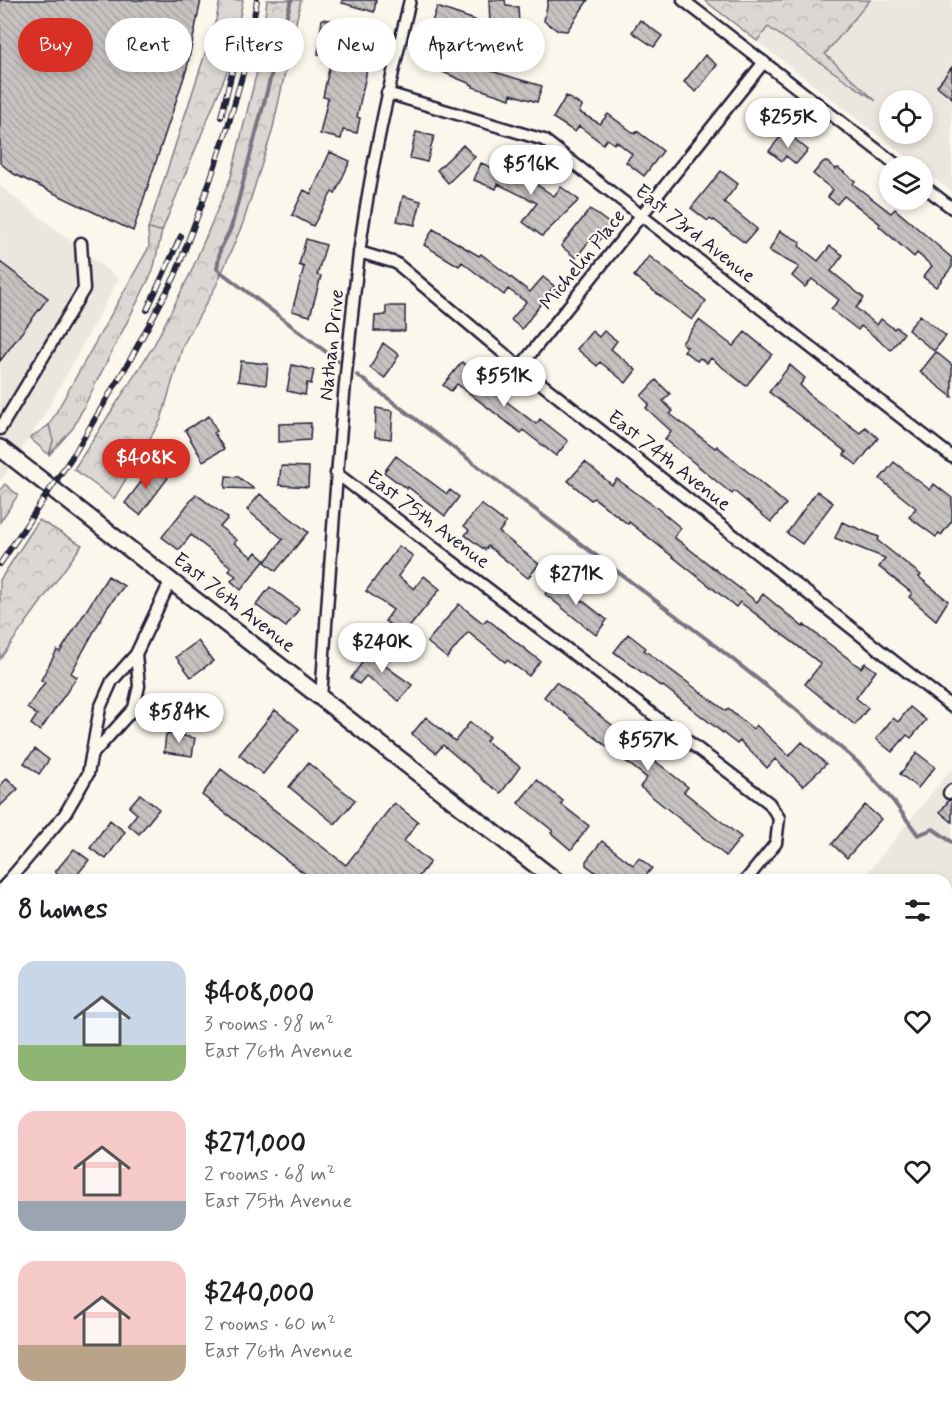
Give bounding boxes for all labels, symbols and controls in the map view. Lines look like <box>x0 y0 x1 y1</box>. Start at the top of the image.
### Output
chip: Buy <box>18 18 93 72</box>
chip: Rent <box>105 18 192 72</box>
chip: Filters <box>204 18 304 72</box>
chip: New <box>316 18 396 72</box>
chip: Apartment <box>408 18 545 72</box>
map controls <box>879 90 933 210</box>
button: locate <box>879 90 933 144</box>
pin: $255K <box>746 98 830 149</box>
text: $255K <box>759 104 817 131</box>
pin: $516K <box>489 145 573 196</box>
text: $516K <box>503 151 559 178</box>
button: layers <box>879 156 933 210</box>
street label: East 73rd Avenue <box>629 178 761 290</box>
street label: Michelin Place <box>534 204 632 316</box>
street label: Nathan Drive <box>313 288 351 402</box>
pin: $551K <box>462 357 546 408</box>
text: $551K <box>476 363 532 390</box>
street label: East 74th Avenue <box>602 404 736 518</box>
pin: $408K <box>104 439 188 490</box>
text: $408K <box>116 445 176 472</box>
street label: East 75th Avenue <box>361 465 496 576</box>
street label: East 76th Avenue <box>167 547 301 660</box>
pin: $271K <box>534 555 618 606</box>
text: $271K <box>549 561 603 588</box>
pin: $240K <box>340 623 424 674</box>
text: $240K <box>352 629 412 656</box>
pin: $584K <box>137 693 221 744</box>
text: $584K <box>149 699 209 726</box>
pin: $557K <box>606 721 690 772</box>
text: $557K <box>618 727 678 754</box>
text: 8 homes <box>18 893 108 927</box>
icon: filters <box>901 894 934 927</box>
text: $408,000 <box>204 977 314 1011</box>
icon: home <box>66 985 138 1057</box>
icon: heart <box>901 1005 934 1038</box>
text: 3 rooms · 98 m² <box>204 1011 334 1038</box>
text: East 76th Avenue <box>204 1038 353 1065</box>
text: $271,000 <box>204 1127 306 1161</box>
icon: home <box>66 1135 138 1207</box>
icon: heart <box>901 1155 934 1188</box>
text: 2 rooms · 68 m² <box>204 1161 335 1188</box>
text: East 75th Avenue <box>204 1188 352 1215</box>
text: $240,000 <box>204 1277 314 1311</box>
icon: home <box>66 1285 138 1357</box>
icon: heart <box>901 1305 934 1338</box>
text: 2 rooms · 60 m² <box>204 1311 336 1338</box>
text: East 76th Avenue <box>204 1338 353 1365</box>

